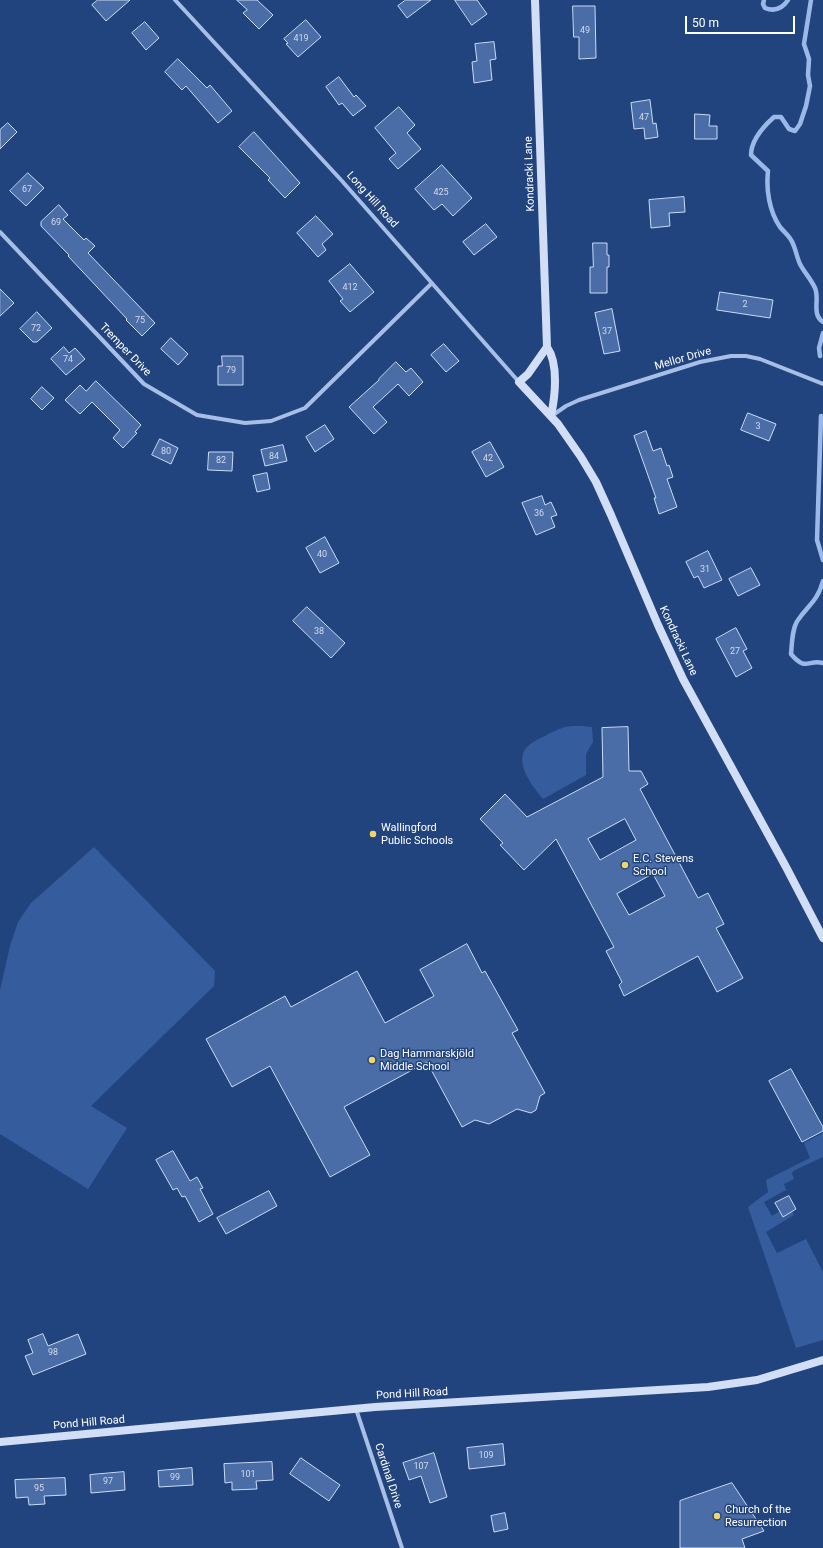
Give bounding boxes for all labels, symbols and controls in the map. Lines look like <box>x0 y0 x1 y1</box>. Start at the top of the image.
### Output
scale bar <box>687 8 797 34</box>
text: 50 m <box>692 16 719 30</box>
house number: 49 <box>580 26 590 36</box>
house number: 419 <box>293 34 309 44</box>
house number: 47 <box>639 113 649 123</box>
street label: Kondracki Lane <box>522 136 538 212</box>
street label: Long Hill Road <box>343 169 401 231</box>
house number: 67 <box>22 185 32 195</box>
house number: 425 <box>433 188 449 198</box>
house number: 69 <box>51 218 61 228</box>
house number: 412 <box>342 283 358 293</box>
house number: 2 <box>742 300 748 310</box>
house number: 75 <box>135 316 145 326</box>
street label: Tremper Drive <box>96 321 154 379</box>
house number: 72 <box>31 324 41 334</box>
house number: 37 <box>602 327 612 337</box>
street label: Mellor Drive <box>653 345 713 373</box>
house number: 74 <box>63 355 73 365</box>
house number: 79 <box>226 366 236 376</box>
house number: 3 <box>755 422 761 432</box>
house number: 80 <box>161 447 171 457</box>
house number: 84 <box>269 452 279 462</box>
house number: 42 <box>483 454 493 464</box>
house number: 82 <box>216 456 226 466</box>
house number: 36 <box>534 509 544 519</box>
house number: 40 <box>317 550 327 560</box>
house number: 31 <box>700 565 710 575</box>
street label: Kondracki Lane <box>656 604 700 678</box>
house number: 38 <box>314 627 324 637</box>
house number: 27 <box>730 647 740 657</box>
place label: Wallingford Public Schools <box>381 821 453 847</box>
marker: Wallingford Public Schools <box>368 829 378 839</box>
place label: E.C. Stevens School <box>633 852 694 878</box>
marker: E.C. Stevens School <box>620 860 630 870</box>
place label: Dag Hammarskjöld Middle School <box>380 1047 474 1073</box>
marker: Dag Hammarskjöld Middle School <box>367 1055 377 1065</box>
house number: 98 <box>48 1348 58 1358</box>
street label: Pond Hill Road <box>376 1386 448 1402</box>
street label: Pond Hill Road <box>53 1413 125 1433</box>
street label: Cardinal Drive <box>371 1442 405 1510</box>
house number: 109 <box>478 1451 494 1461</box>
house number: 107 <box>413 1462 429 1472</box>
house number: 101 <box>240 1470 256 1480</box>
house number: 99 <box>170 1473 180 1483</box>
house number: 97 <box>103 1477 113 1487</box>
house number: 95 <box>34 1484 44 1494</box>
place label: Church of the Resurrection <box>725 1503 791 1529</box>
marker: Church of the Resurrection <box>712 1511 722 1521</box>

